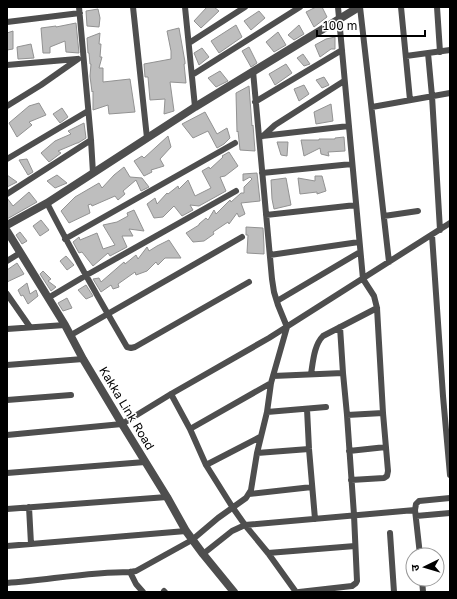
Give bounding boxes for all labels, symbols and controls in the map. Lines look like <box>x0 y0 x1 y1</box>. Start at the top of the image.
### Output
scale bar <box>317 12 425 38</box>
text: 100 m <box>323 18 357 33</box>
street label: Kakka Link Road <box>96 364 158 452</box>
north arrow <box>405 547 445 587</box>
text: उ <box>408 564 421 572</box>

